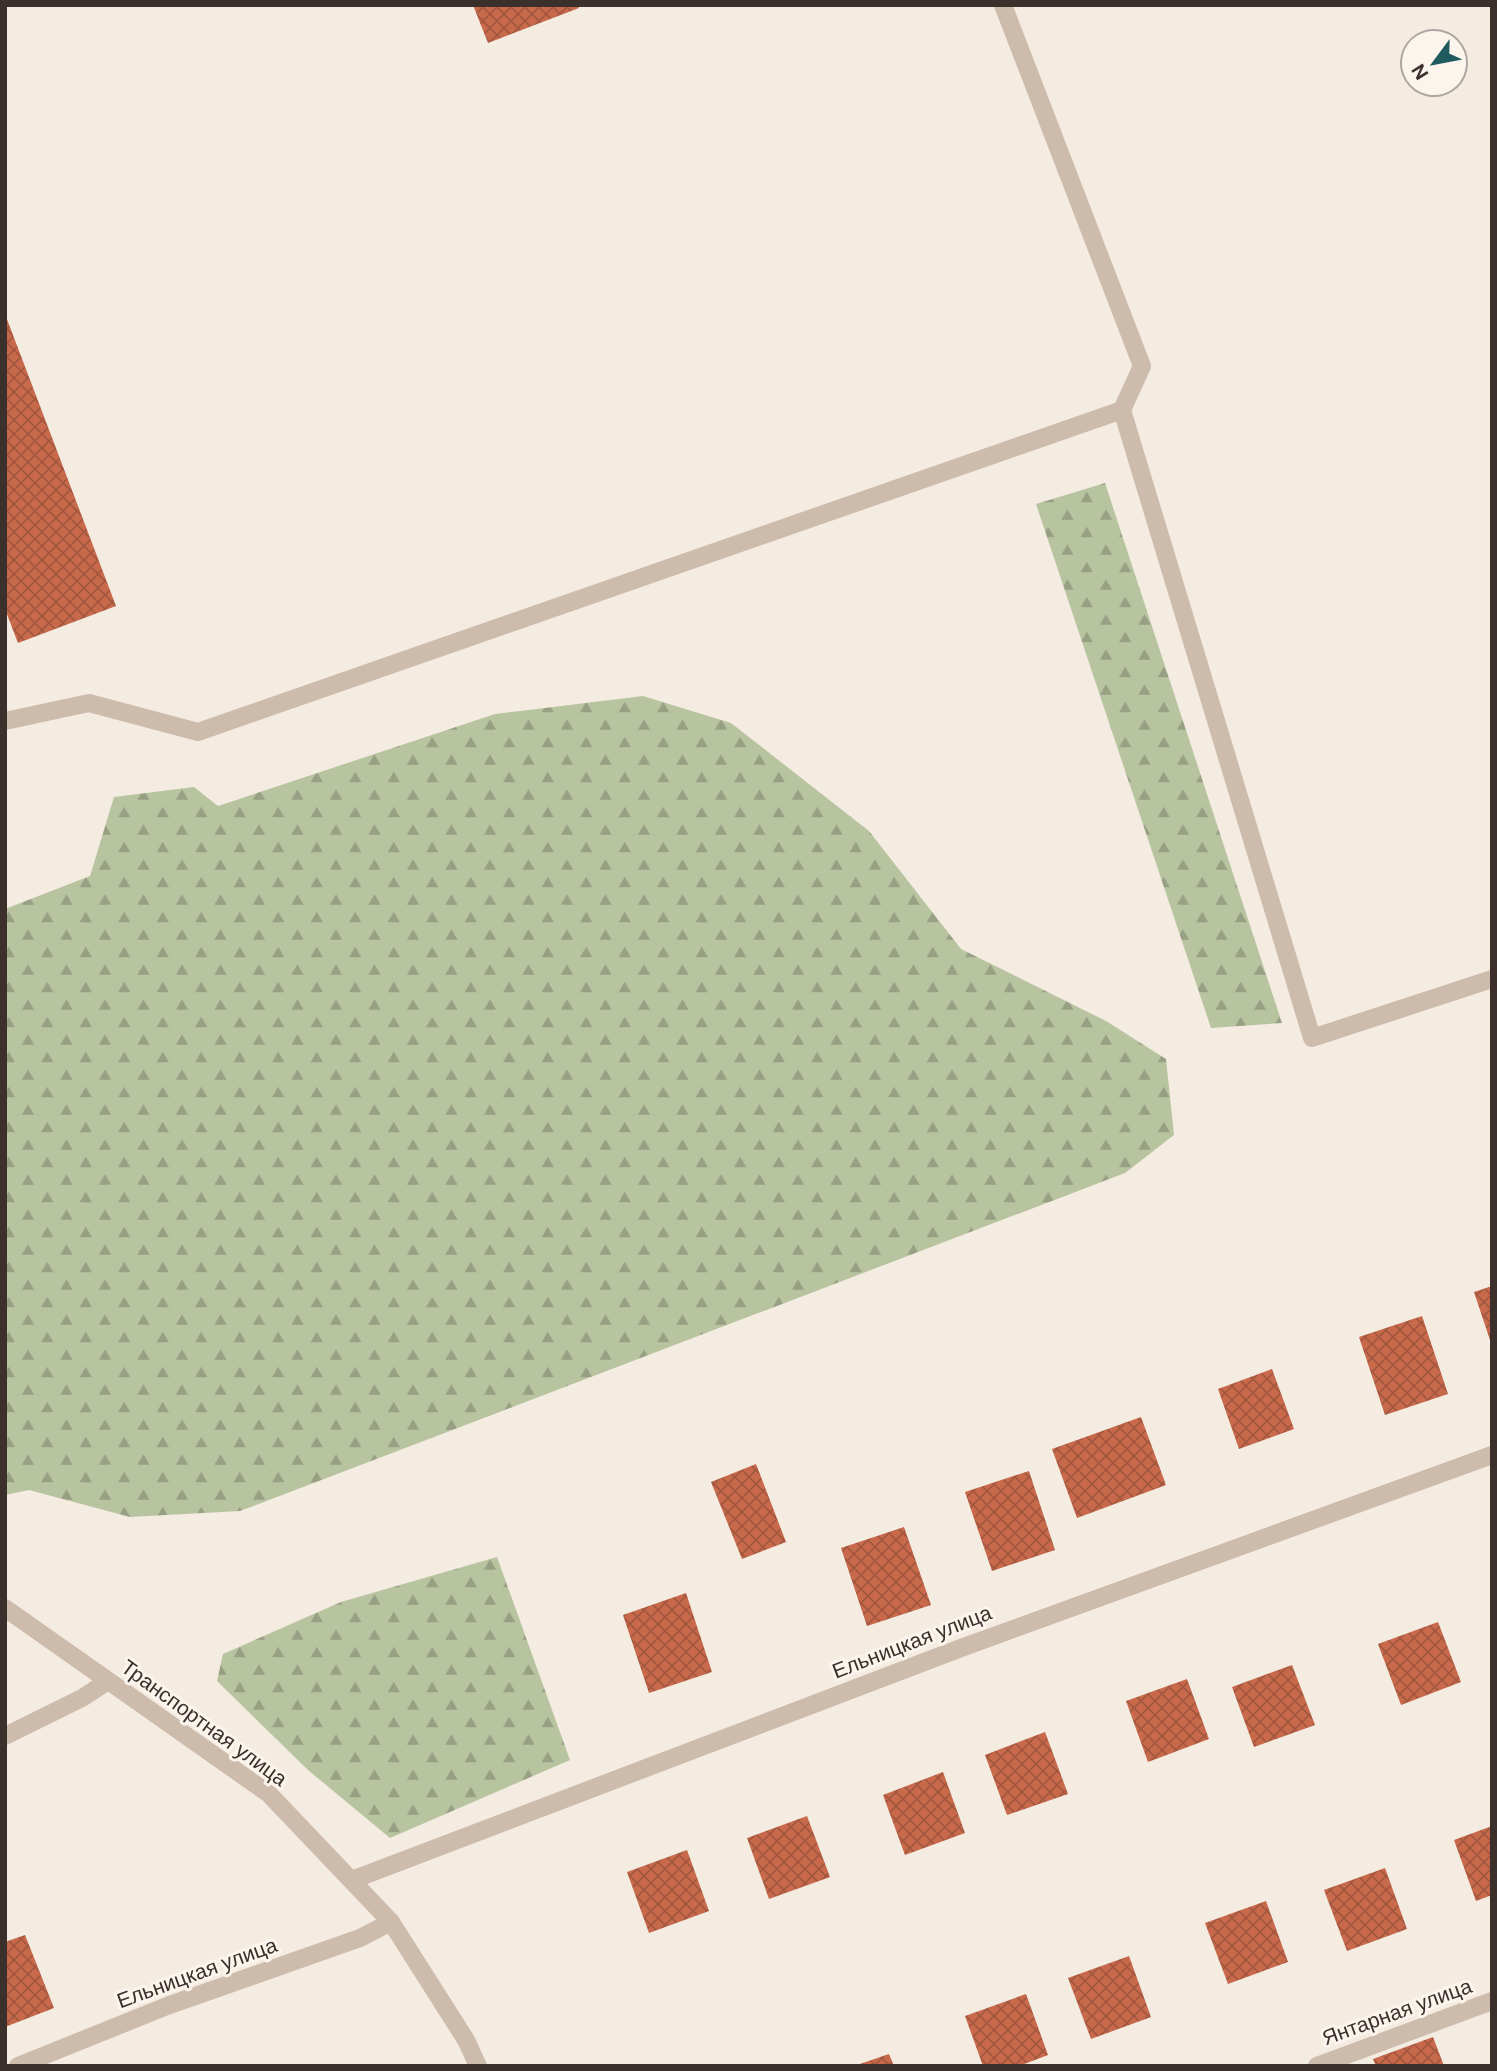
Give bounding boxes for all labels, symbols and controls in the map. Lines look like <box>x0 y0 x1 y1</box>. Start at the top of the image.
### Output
north arrow <box>1399 28 1469 98</box>
text: N <box>1406 59 1434 84</box>
street label: Ельницкая улица <box>828 1599 996 1685</box>
street label: Транспортная улица <box>115 1653 293 1793</box>
street label: Ельницкая улица <box>113 1931 281 2015</box>
street label: Янтарная улица <box>1318 1972 1476 2052</box>

